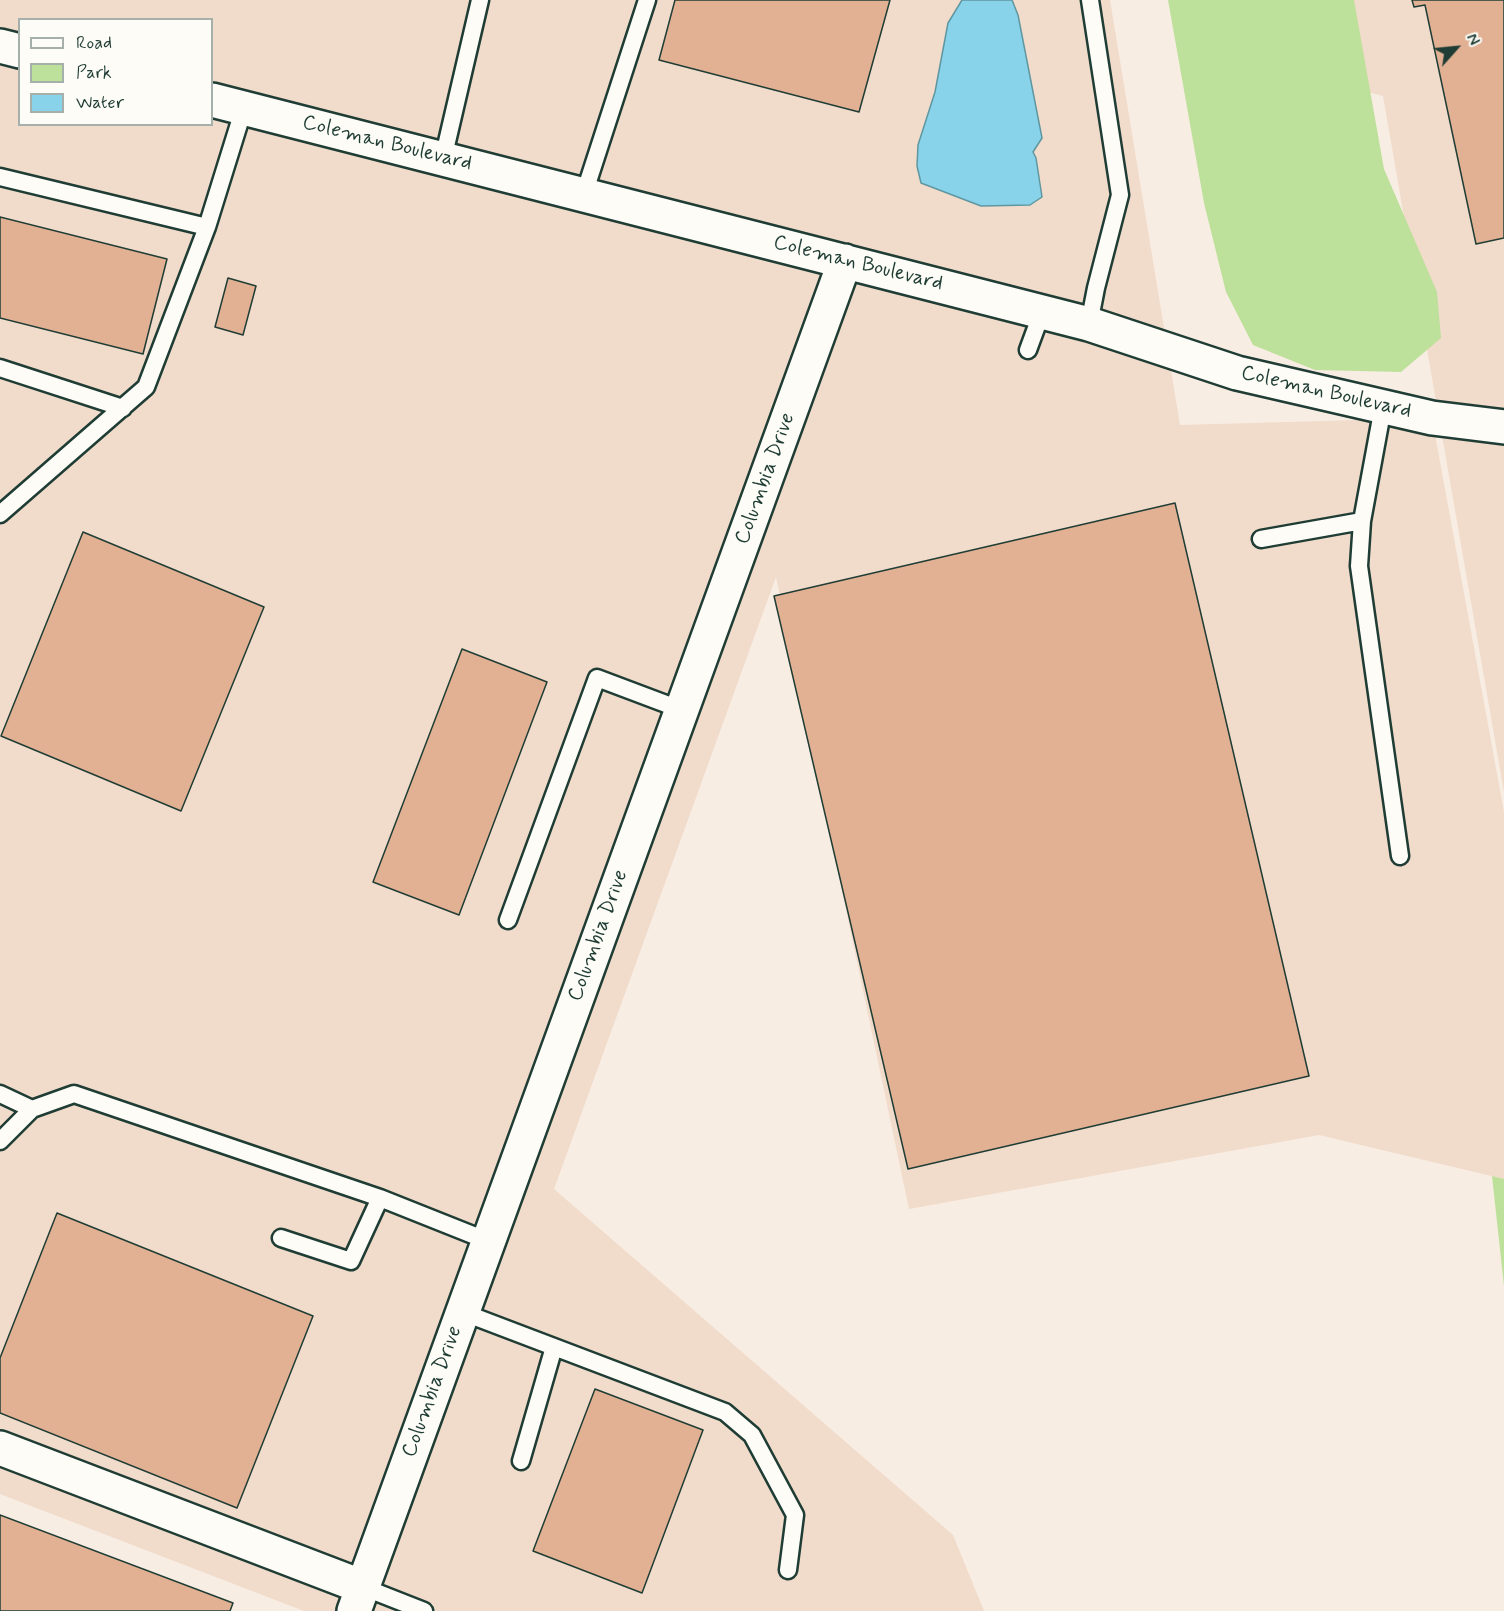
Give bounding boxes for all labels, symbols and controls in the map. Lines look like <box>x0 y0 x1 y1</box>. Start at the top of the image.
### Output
legend <box>18 18 213 126</box>
north arrow <box>1426 18 1486 78</box>
text: N <box>1461 30 1484 49</box>
text: Road <box>76 31 112 55</box>
text: Park <box>76 61 112 85</box>
text: Water <box>76 91 124 115</box>
street label: Coleman Boulevard <box>300 111 474 177</box>
street label: Coleman Boulevard <box>771 231 945 297</box>
street label: Coleman Boulevard <box>1238 361 1414 425</box>
street label: Columbia Drive <box>731 410 801 548</box>
street label: Columbia Drive <box>564 867 634 1005</box>
street label: Columbia Drive <box>398 1323 468 1461</box>

